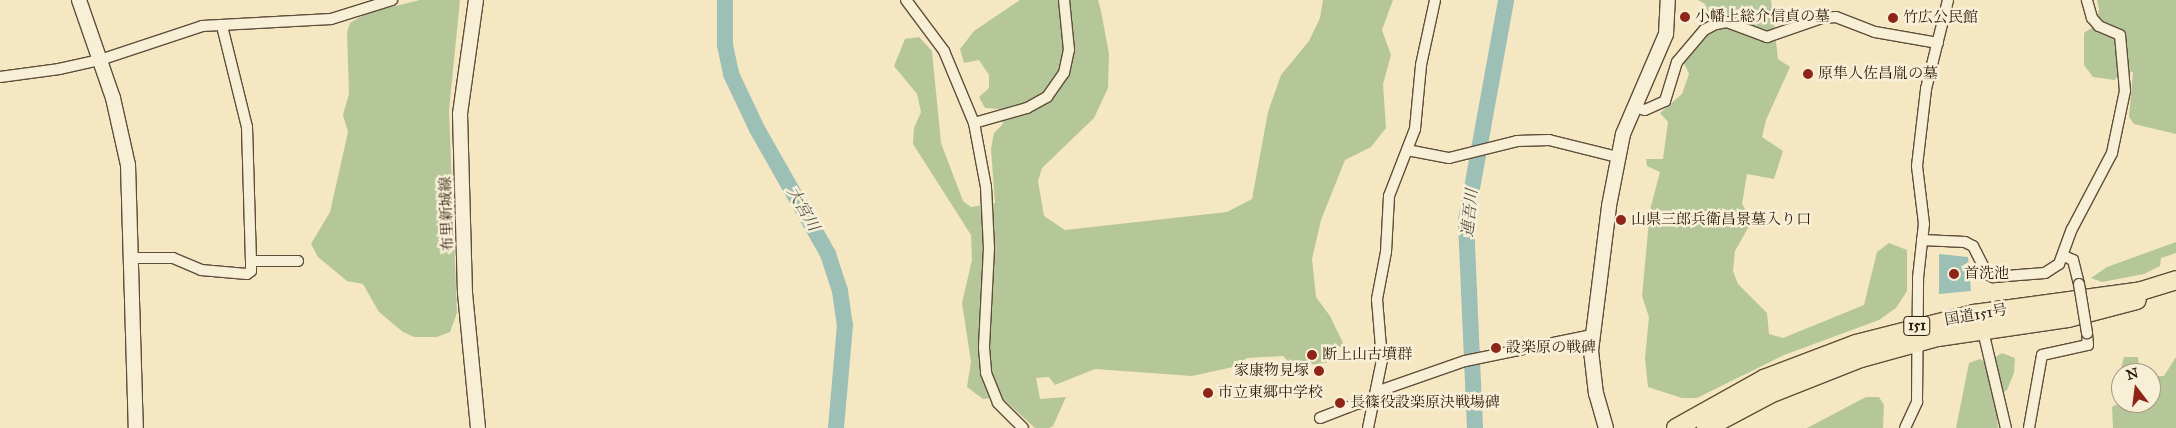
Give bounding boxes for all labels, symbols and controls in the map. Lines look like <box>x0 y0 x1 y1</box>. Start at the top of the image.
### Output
place label: 小幡上総介信貞の墓 <box>1695 8 1830 26</box>
place label: 竹広公民館 <box>1903 9 1978 27</box>
marker: 小幡上総介信貞の墓 <box>1679 11 1691 23</box>
marker: 竹広公民館 <box>1887 12 1899 24</box>
place label: 原隼人佐昌胤の墓 <box>1818 65 1938 83</box>
marker: 原隼人佐昌胤の墓 <box>1802 68 1814 80</box>
street label: 布里新城線 <box>437 176 457 252</box>
water label: 大宮川 <box>783 183 823 235</box>
water label: 連吾川 <box>1458 188 1482 238</box>
place label: 山県三郎兵衛昌景墓入り口 <box>1631 211 1811 229</box>
marker: 山県三郎兵衛昌景墓入り口 <box>1615 214 1627 226</box>
place label: 首洗池 <box>1964 265 2009 283</box>
marker: 首洗池 <box>1948 268 1960 280</box>
street label: 国道151号 <box>1943 301 2009 329</box>
road number: 151 <box>1903 314 1931 338</box>
place label: 設楽原の戦碑 <box>1506 339 1596 357</box>
marker: 設楽原の戦碑 <box>1490 342 1502 354</box>
place label: 断上山古墳群 <box>1322 346 1412 364</box>
marker: 断上山古墳群 <box>1306 349 1318 361</box>
place label: 家康物見塚 <box>1234 362 1309 380</box>
north arrow <box>2111 363 2161 413</box>
text: N <box>2124 364 2140 384</box>
marker: 家康物見塚 <box>1313 365 1325 377</box>
place label: 市立東郷中学校 <box>1218 384 1323 402</box>
marker: 市立東郷中学校 <box>1202 387 1214 399</box>
place label: 長篠役設楽原決戦場碑 <box>1350 394 1500 412</box>
marker: 長篠役設楽原決戦場碑 <box>1334 397 1346 409</box>

